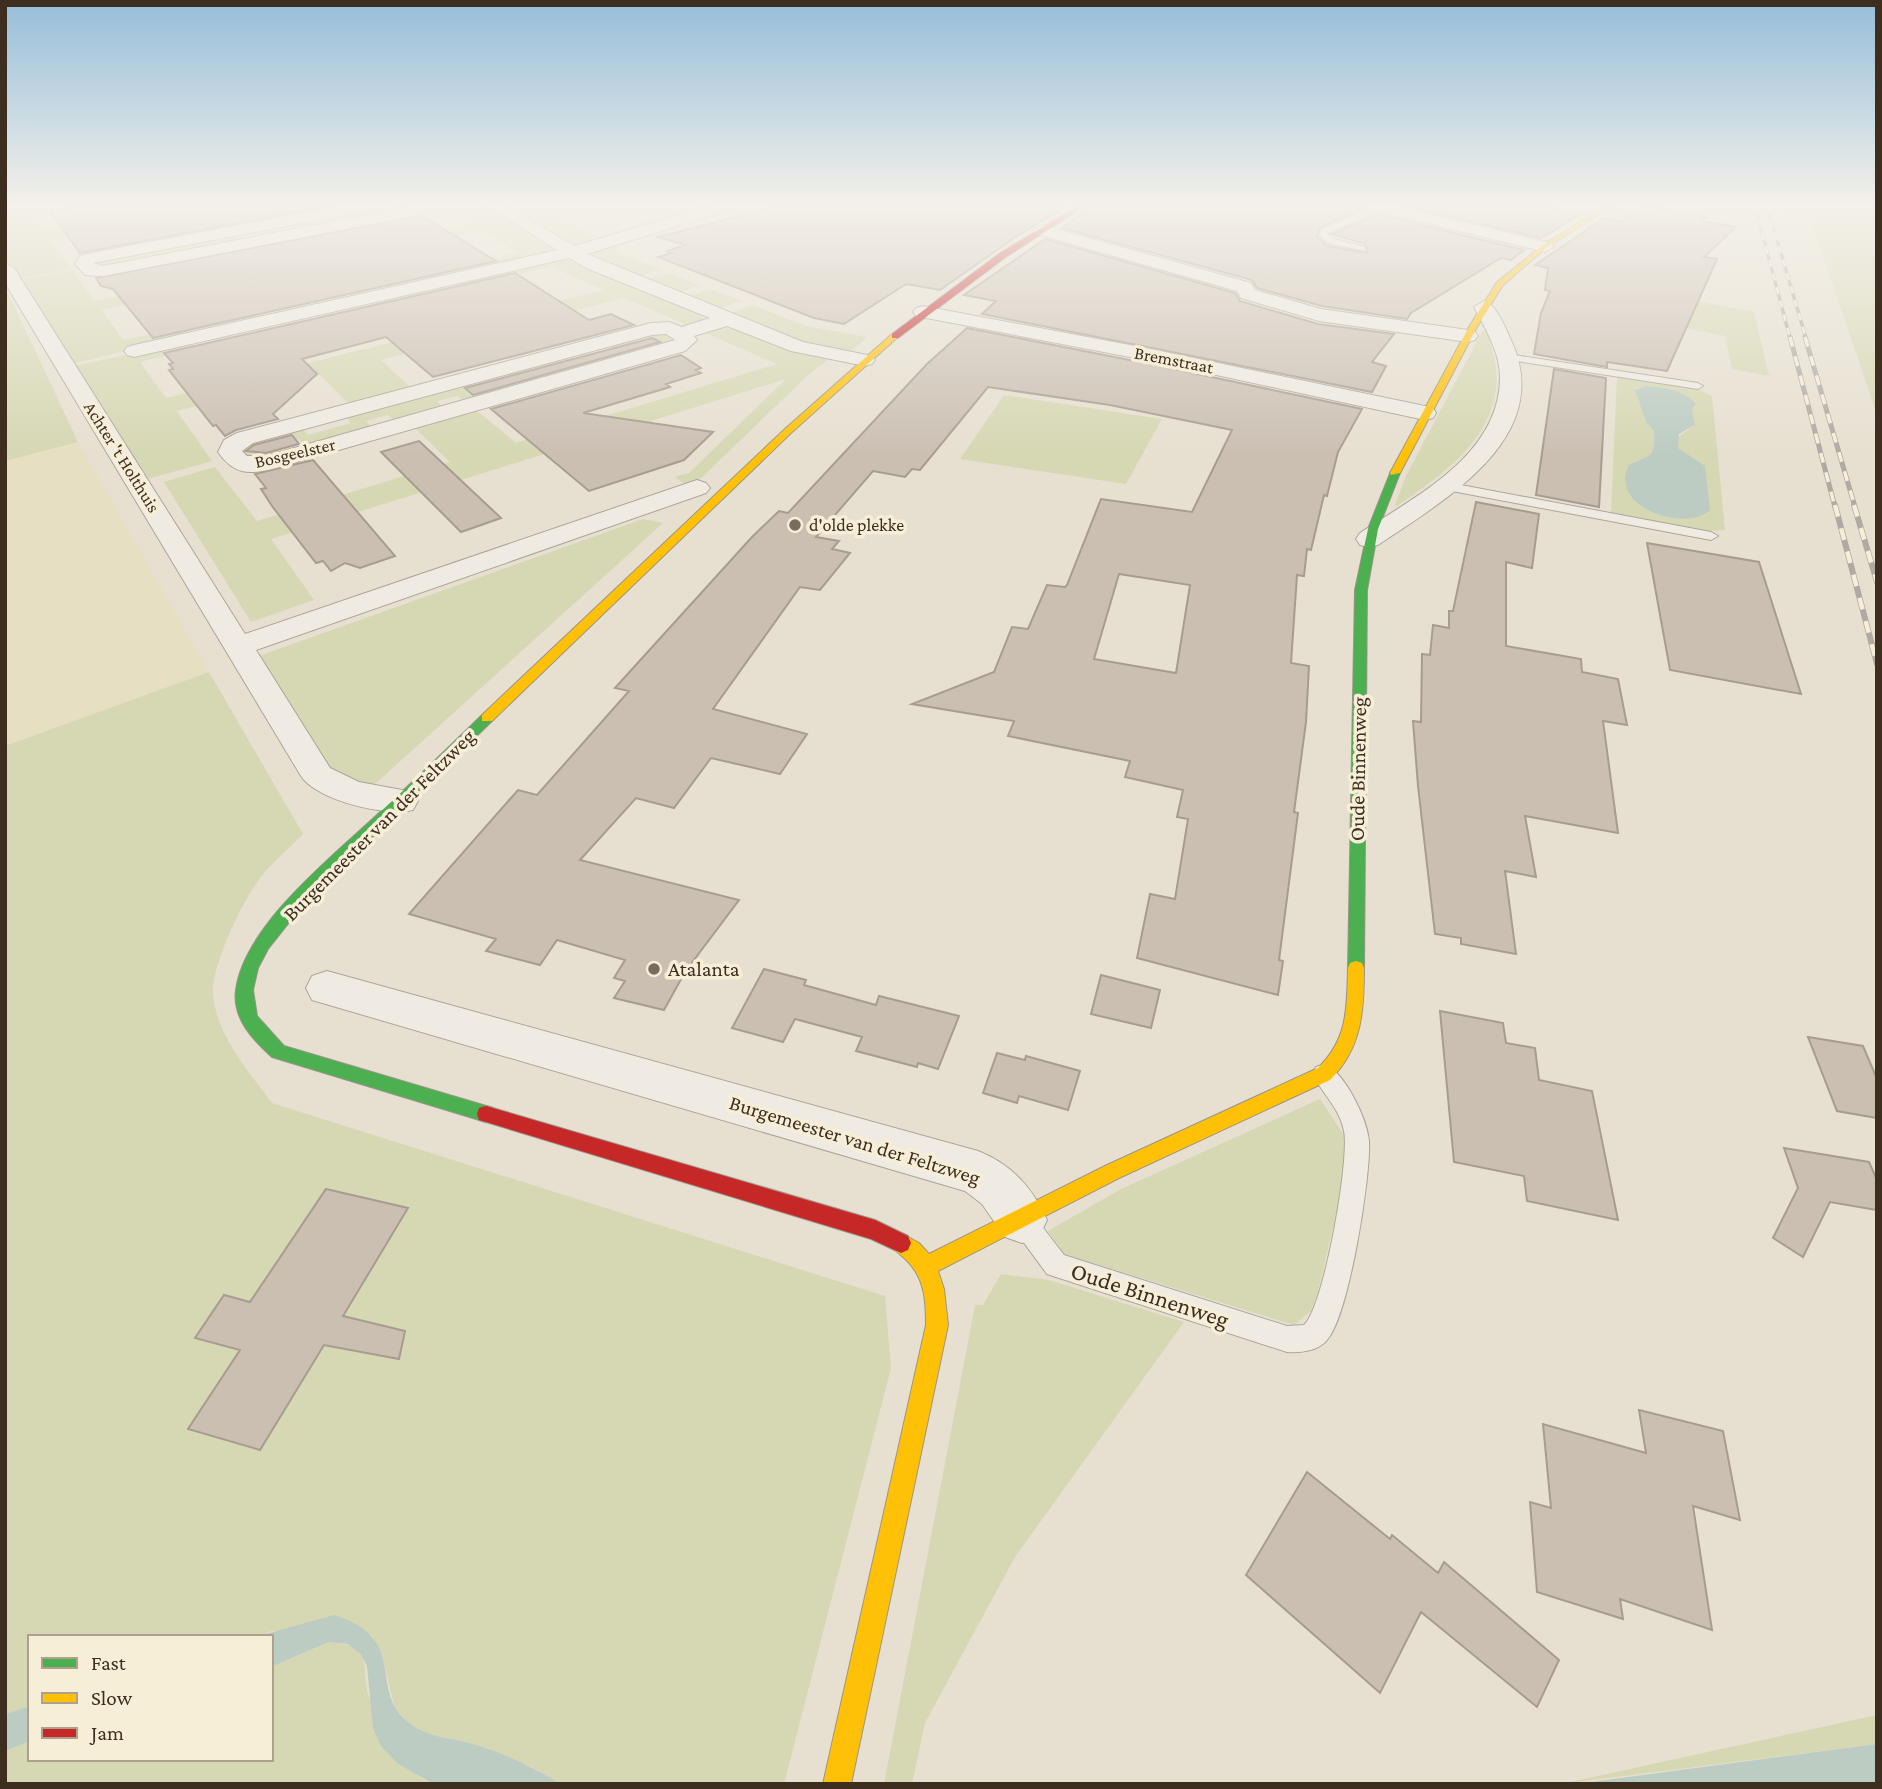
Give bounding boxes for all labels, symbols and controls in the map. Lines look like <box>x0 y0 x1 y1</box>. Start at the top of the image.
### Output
street label: Bremstraat <box>1133 343 1216 378</box>
street label: Achter 't Holthuis <box>80 398 164 516</box>
street label: Bosgeelster <box>253 434 338 472</box>
place label: d'olde plekke <box>809 515 904 535</box>
marker: d'olde plekke <box>787 517 803 533</box>
street label: Oude Binnenweg <box>1345 697 1371 841</box>
street label: Burgemeester van der Feltzweg <box>278 724 480 926</box>
place label: Atalanta <box>668 957 740 981</box>
marker: Atalanta <box>646 961 662 977</box>
street label: Burgemeester van der Feltzweg <box>727 1090 983 1190</box>
street label: Oude Binnenweg <box>1068 1256 1233 1333</box>
legend <box>28 1635 273 1761</box>
text: Fast <box>91 1651 127 1675</box>
text: Slow <box>91 1686 133 1710</box>
text: Jam <box>89 1721 124 1745</box>

